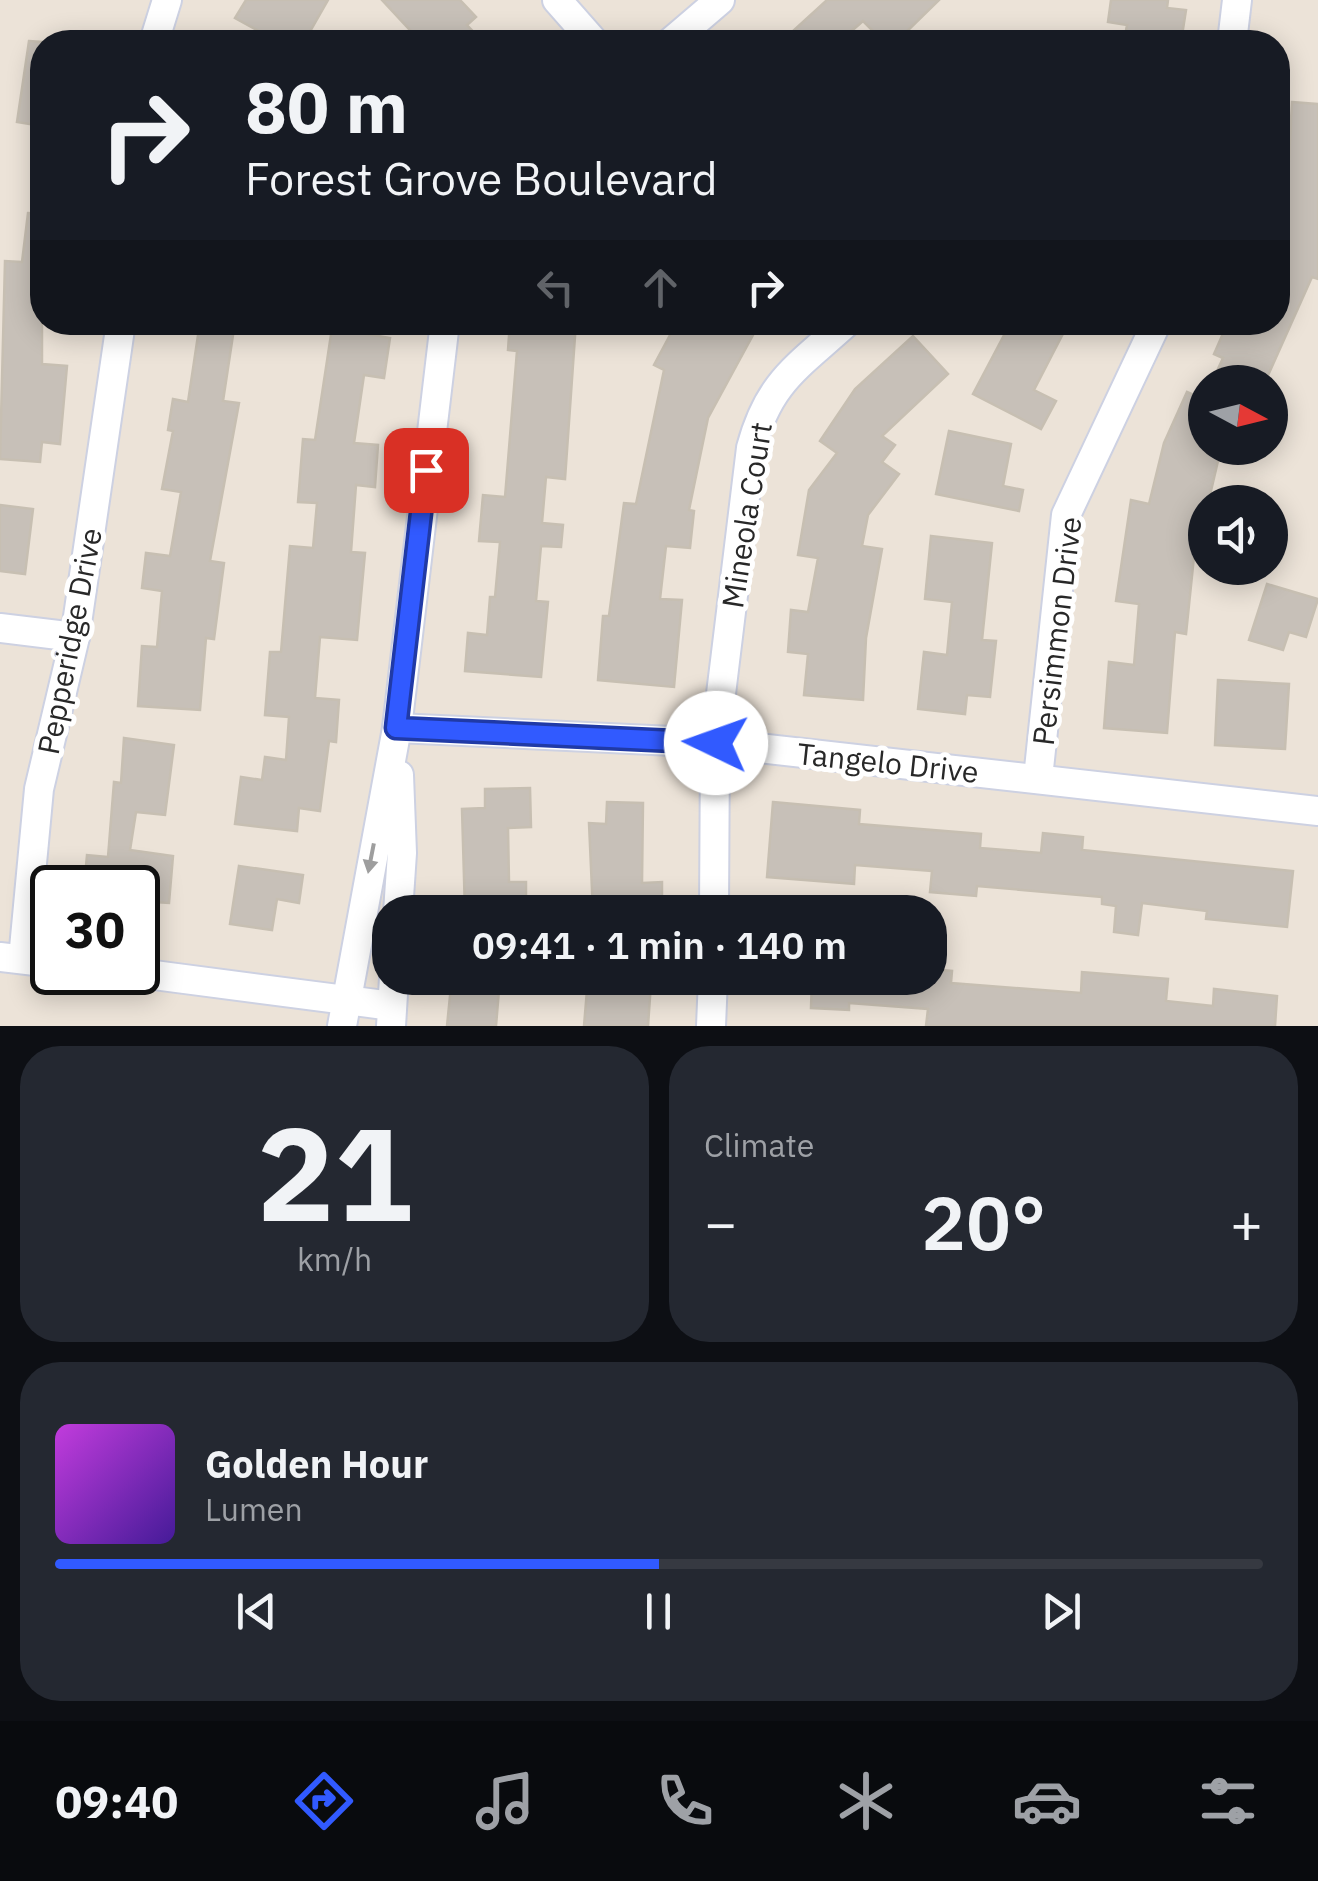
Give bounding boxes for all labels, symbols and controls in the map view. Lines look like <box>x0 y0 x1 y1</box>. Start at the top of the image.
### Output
text: 80 m <box>245 61 408 152</box>
icon: right <box>80 70 210 200</box>
text: Forest Grove Boulevard <box>245 149 718 207</box>
icon: left <box>528 260 583 315</box>
icon: ahead <box>633 260 688 315</box>
icon: right <box>738 260 793 315</box>
north arrow <box>1188 365 1288 465</box>
map controls <box>1188 365 1288 585</box>
street label: Mineola Court <box>712 419 780 611</box>
pin <box>384 428 469 513</box>
icon: arrive <box>399 443 454 498</box>
button: sound <box>1188 485 1288 585</box>
street label: Persimmon Drive <box>1023 514 1089 748</box>
street label: Pepperidge Drive <box>28 524 110 758</box>
position arrow <box>664 691 768 795</box>
street label: Tangelo Drive <box>795 733 981 791</box>
one-way arrow <box>363 843 379 874</box>
speed limit sign: 30 <box>30 865 160 995</box>
text: 09:41 · 1 min · 140 m <box>472 920 847 969</box>
text: 21 <box>256 1088 413 1257</box>
text: Climate <box>704 1124 814 1166</box>
text: 20° <box>921 1173 1046 1271</box>
text: − <box>704 1187 737 1258</box>
text: + <box>1230 1187 1263 1258</box>
text: km/h <box>297 1238 372 1280</box>
text: Golden Hour <box>205 1439 428 1488</box>
text: Lumen <box>205 1488 303 1530</box>
icon: previous <box>229 1584 284 1639</box>
icon: pause <box>631 1584 686 1639</box>
icon: next <box>1034 1584 1089 1639</box>
icon: directions <box>289 1766 359 1836</box>
icon: music <box>470 1766 540 1836</box>
icon: phone <box>650 1766 720 1836</box>
icon: climate <box>831 1766 901 1836</box>
icon: car <box>1012 1766 1082 1836</box>
icon: filters <box>1193 1766 1263 1836</box>
text: 09:40 <box>55 1772 178 1830</box>

